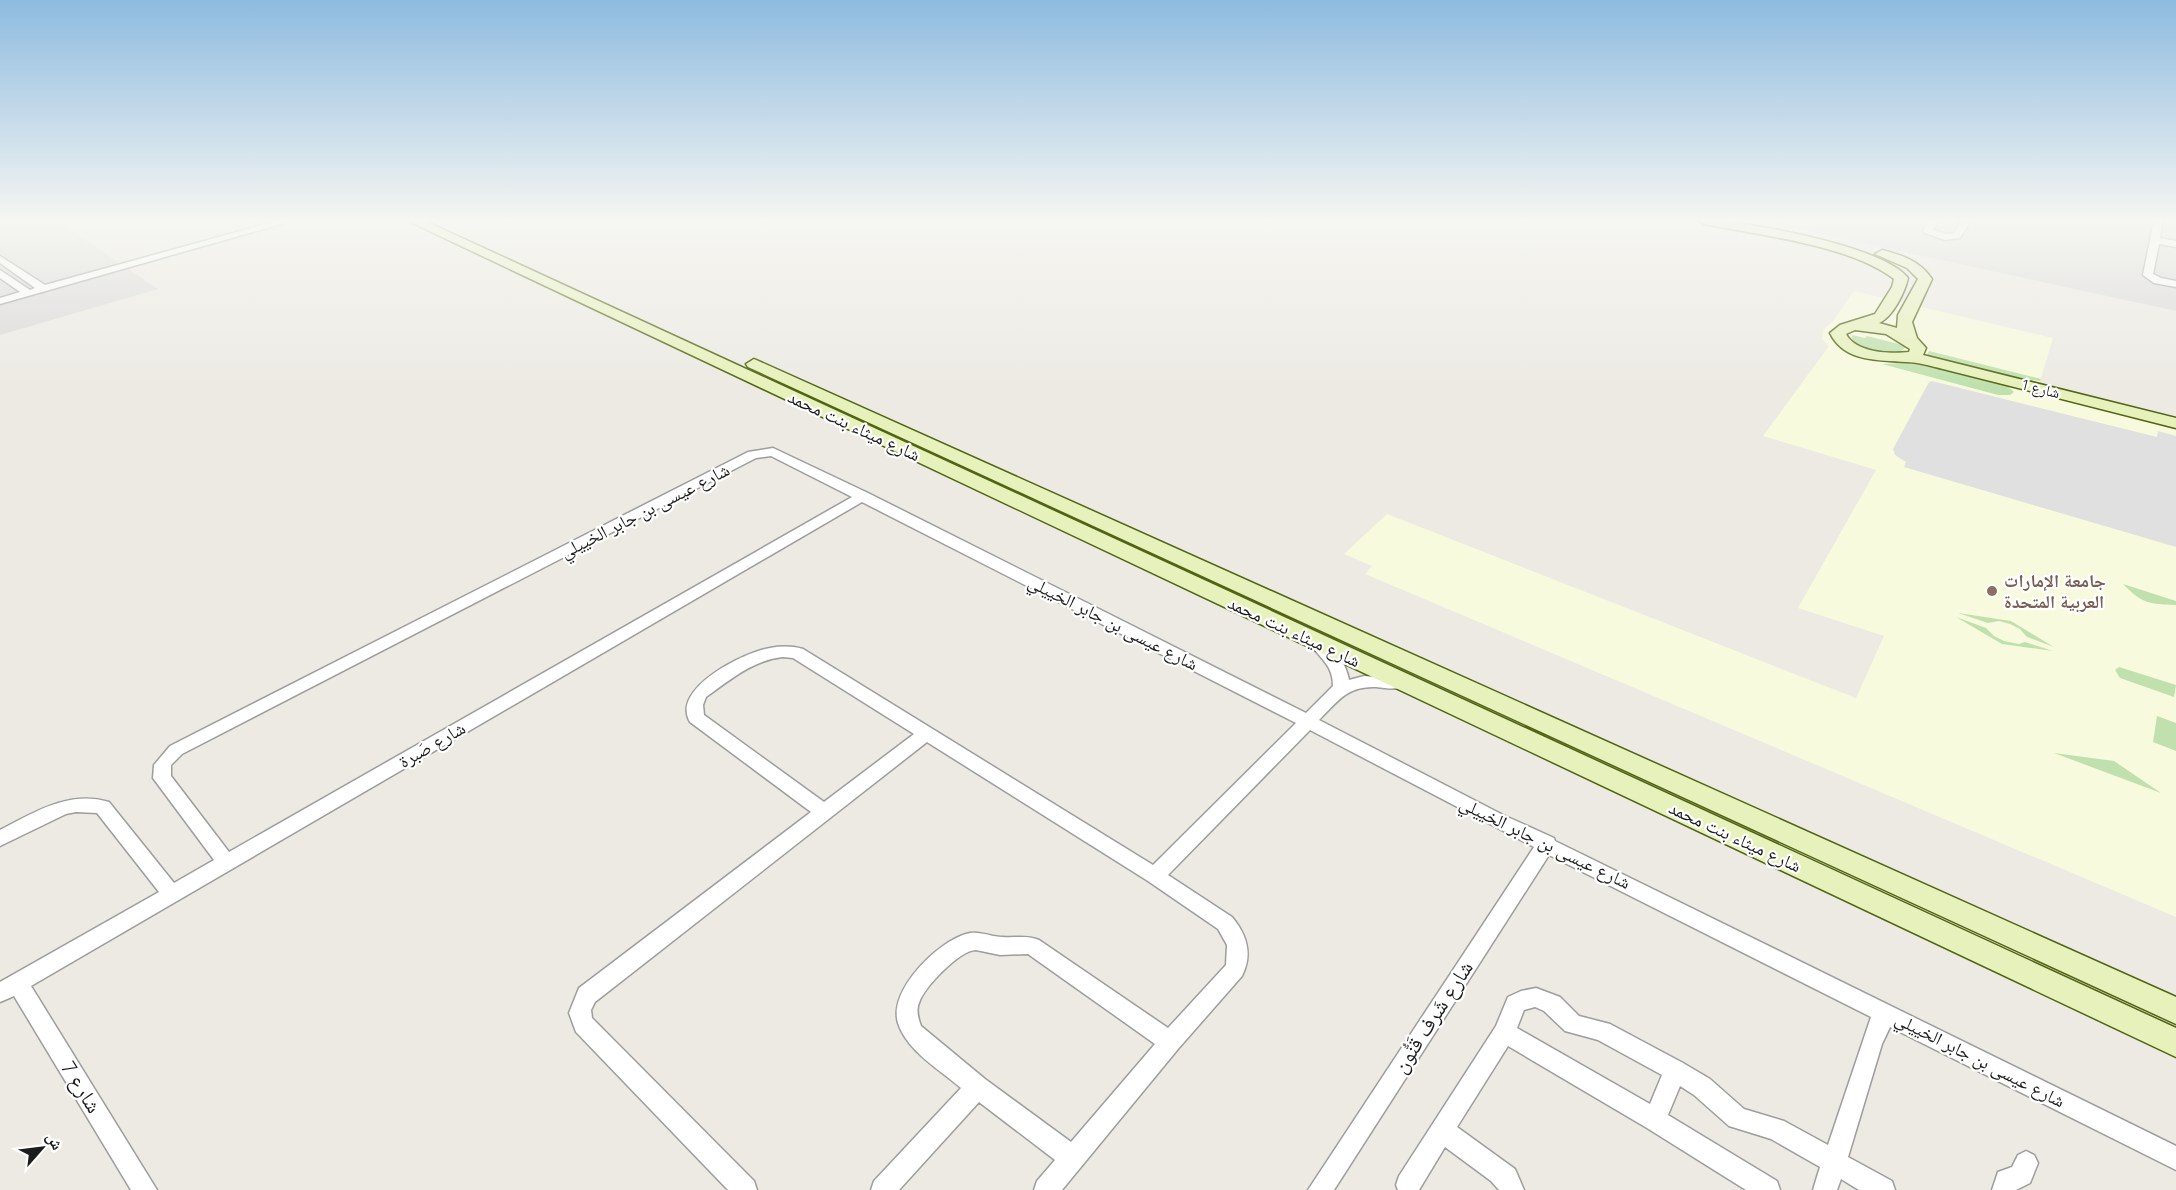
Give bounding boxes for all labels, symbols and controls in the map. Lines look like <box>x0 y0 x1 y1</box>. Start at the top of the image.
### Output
street label: شارع 1 <box>2020 375 2062 403</box>
street label: شارع ميثاء بنت محمد <box>784 385 924 466</box>
street label: شارع عيسى بن جابر الخييلي <box>556 458 735 566</box>
place label: جامعة الإمارات العربية المتحدة <box>2004 569 2106 613</box>
street label: شارع عيسى بن جابر الخييلي <box>1023 570 1202 678</box>
marker: جامعة الإمارات العربية المتحدة <box>1985 584 1999 598</box>
street label: شارع ميثاء بنت محمد <box>1224 591 1364 672</box>
street label: شارع صَبرة <box>394 716 469 773</box>
street label: شارع عيسى بن جابر الخييلي <box>1454 791 1634 897</box>
street label: شارع ميثاء بنت محمد <box>1665 796 1805 877</box>
street label: شارع شَرف قَنُّون <box>1386 955 1479 1078</box>
street label: شارع عيسى بن جابر الخييلي <box>1890 1007 2069 1115</box>
street label: شارع 7 <box>55 1056 108 1118</box>
north arrow <box>12 1118 72 1178</box>
text: ش <box>42 1129 68 1153</box>

